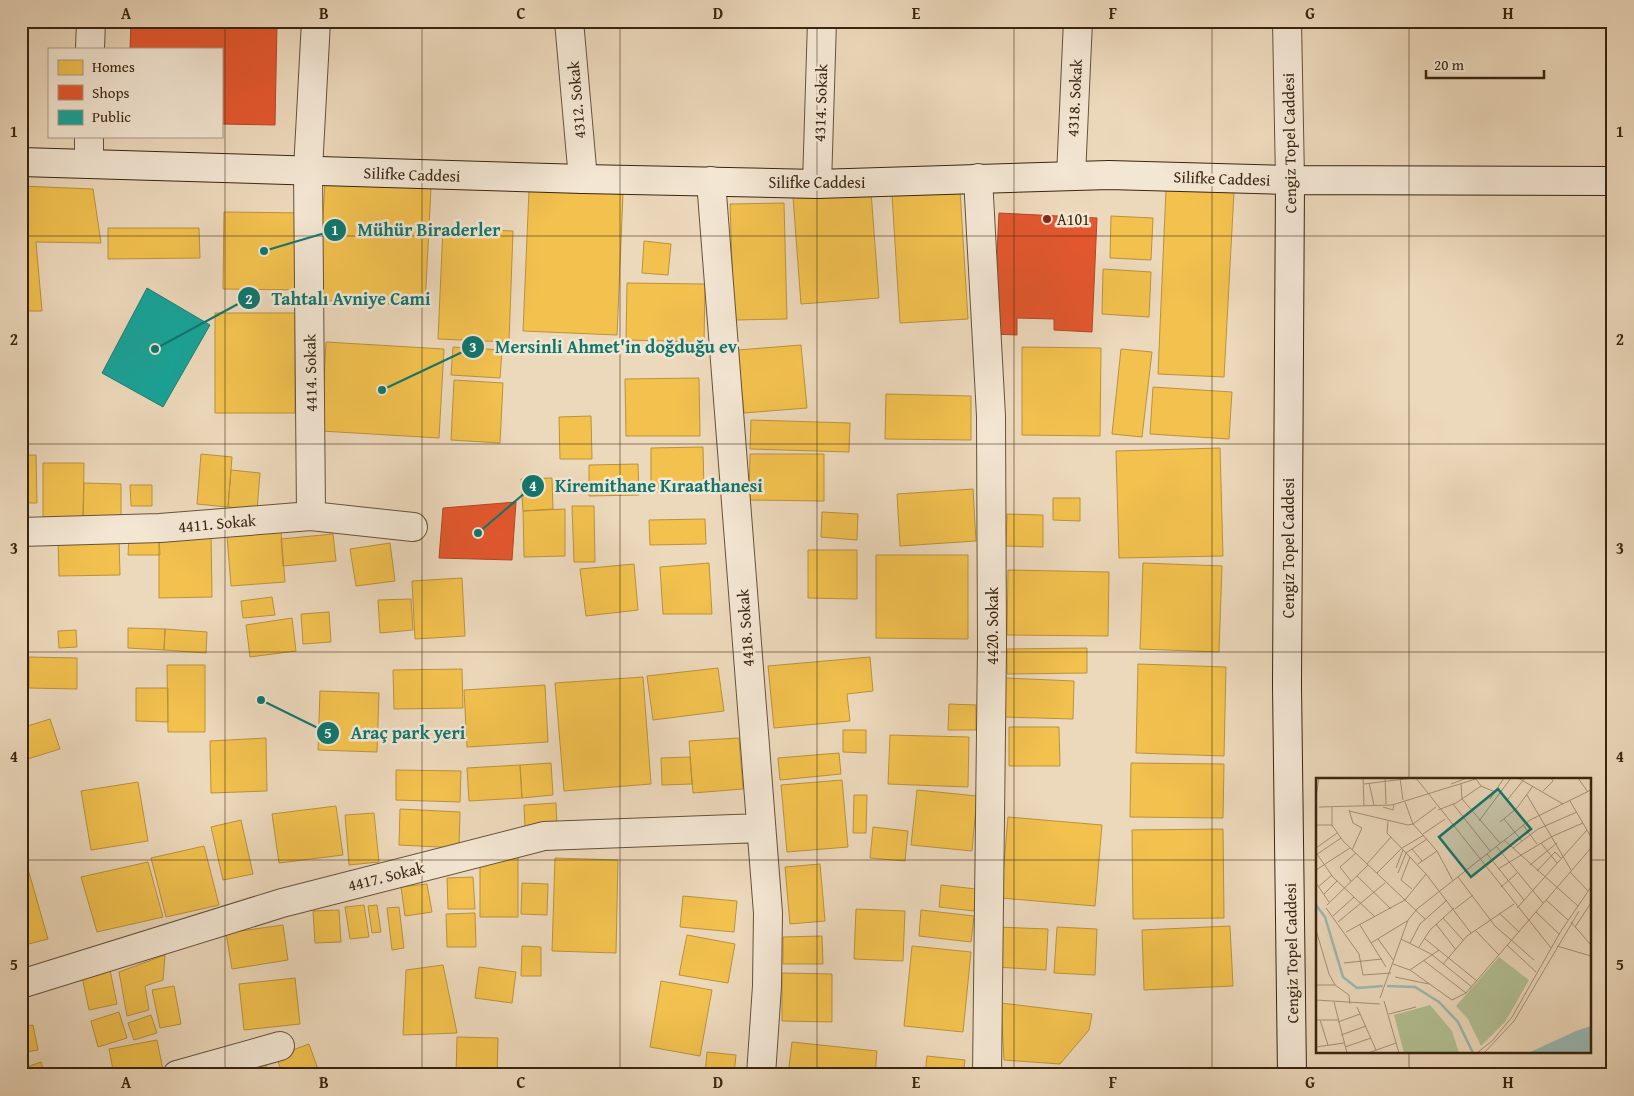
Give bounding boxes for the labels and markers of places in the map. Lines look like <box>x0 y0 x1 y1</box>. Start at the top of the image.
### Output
place label: A101 <box>1057 207 1090 231</box>
callout: Mühür Biraderler <box>322 213 510 246</box>
marker: A101 <box>1041 213 1053 225</box>
callout: Tahtalı Avniye Cami <box>236 282 440 315</box>
callout: Mersinli Ahmet'in doğduğu ev <box>460 331 747 364</box>
callout: Kiremithane Kıraathanesi <box>521 470 773 503</box>
callout: Araç park yeri <box>315 716 475 749</box>

